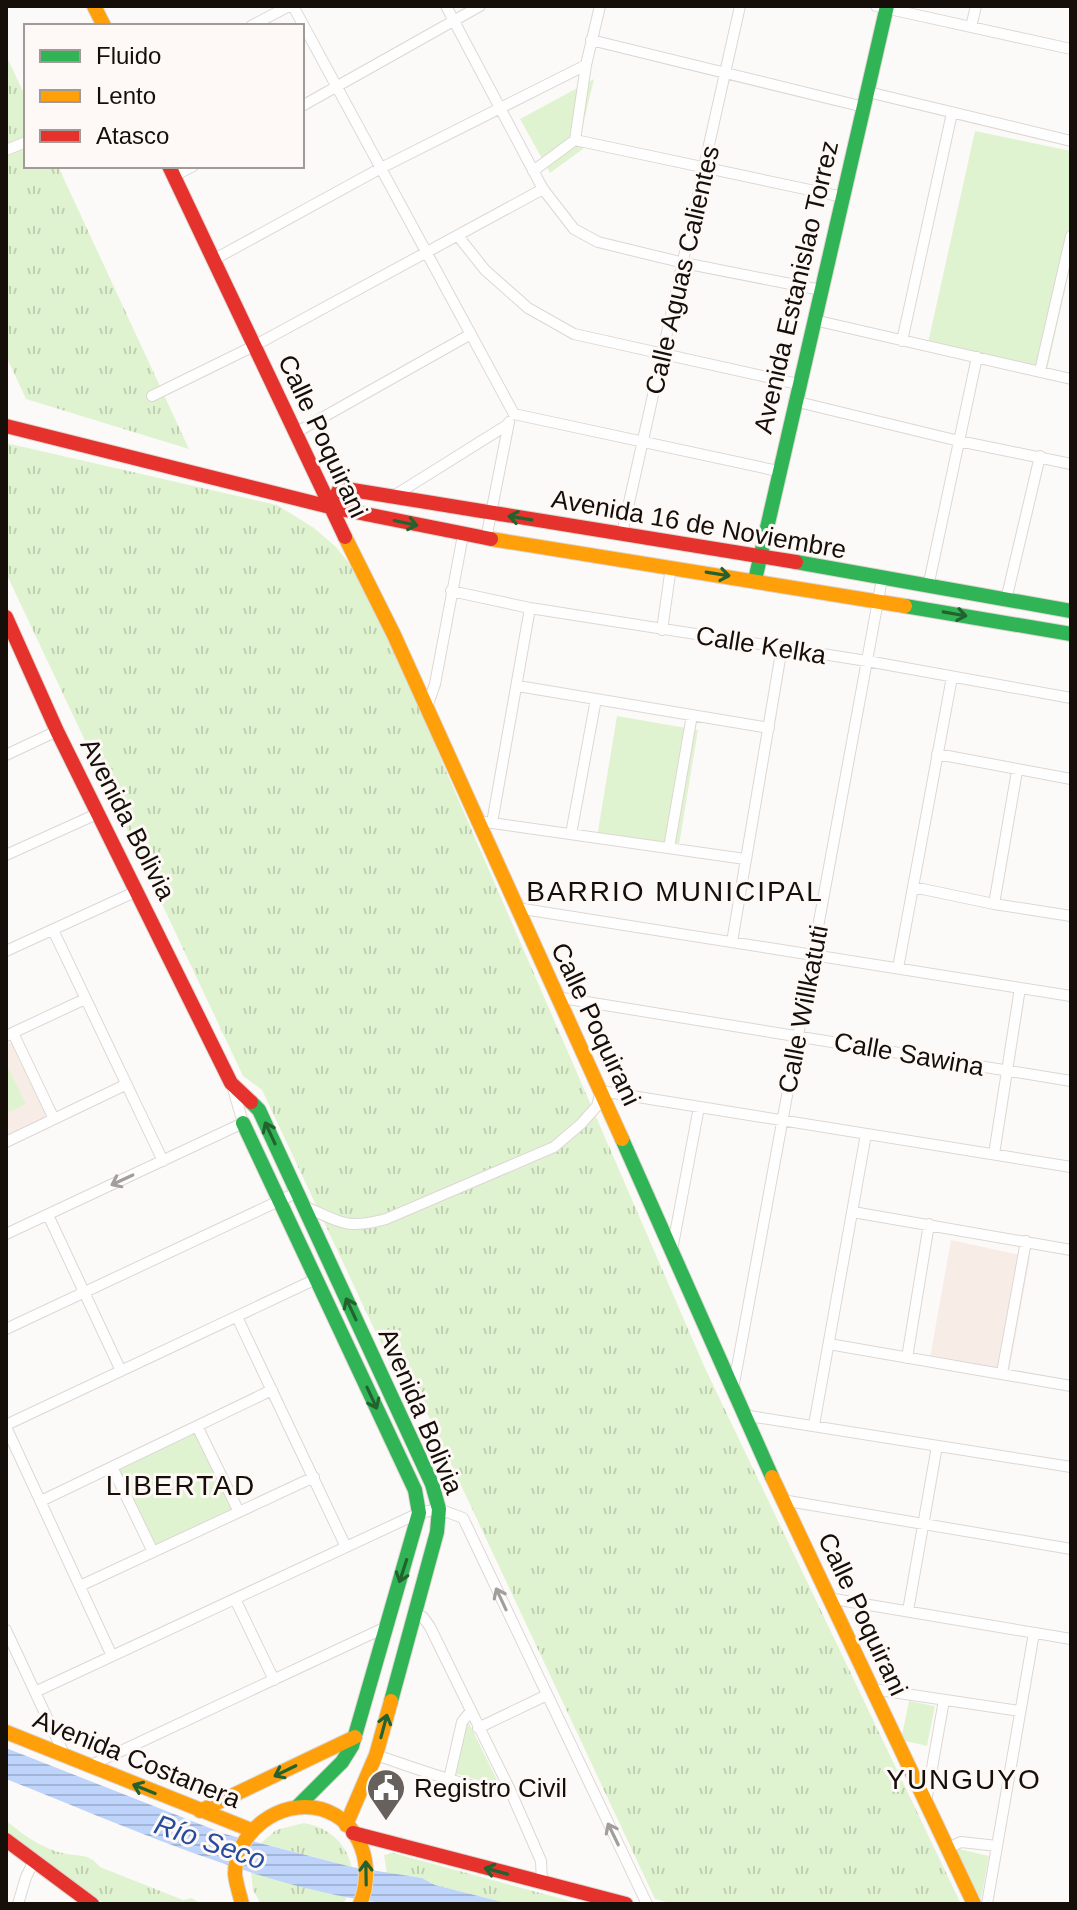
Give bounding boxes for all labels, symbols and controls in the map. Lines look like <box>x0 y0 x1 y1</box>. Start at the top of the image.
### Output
legend <box>24 24 304 168</box>
text: Fluido <box>96 42 161 69</box>
text: Lento <box>96 82 156 109</box>
text: Atasco <box>96 122 169 149</box>
street label: Avenida Estanislao Torrez <box>748 138 844 436</box>
street label: Calle Aguas Calientes <box>639 143 725 397</box>
street label: Calle Poquirani <box>272 350 374 522</box>
street label: Avenida 16 de Noviembre <box>549 483 849 565</box>
one-way arrow <box>508 510 533 525</box>
one-way arrow <box>393 516 418 531</box>
one-way arrow <box>705 567 730 582</box>
one-way arrow <box>942 607 967 622</box>
street label: Calle Kelka <box>694 620 829 670</box>
street label: Avenida Bolivia <box>74 733 182 905</box>
district label: BARRIO MUNICIPAL <box>526 876 824 907</box>
street label: Calle Willkatuti <box>772 922 834 1096</box>
street label: Calle Poquirani <box>545 938 647 1110</box>
street label: Calle Sawina <box>832 1026 987 1082</box>
one-way arrow <box>262 1122 277 1146</box>
one-way arrow <box>110 1173 134 1188</box>
one-way arrow <box>343 1298 358 1322</box>
street label: Avenida Bolivia <box>373 1324 470 1499</box>
one-way arrow <box>365 1386 380 1410</box>
district label: LIBERTAD <box>106 1470 256 1501</box>
street label: Calle Poquirani <box>812 1528 914 1700</box>
one-way arrow <box>394 1558 409 1583</box>
one-way arrow <box>493 1587 508 1611</box>
street label: Avenida Costanera <box>29 1704 245 1814</box>
one-way arrow <box>377 1713 392 1739</box>
one-way arrow <box>274 1764 297 1779</box>
district label: YUNGUYO <box>886 1764 1042 1795</box>
public building icon: Registro Civil <box>365 1767 407 1822</box>
place label: Registro Civil <box>414 1773 567 1803</box>
one-way arrow <box>132 1780 157 1795</box>
water label: Río Seco <box>151 1809 269 1875</box>
one-way arrow <box>605 1822 620 1846</box>
one-way arrow <box>358 1860 374 1887</box>
one-way arrow <box>484 1862 510 1877</box>

